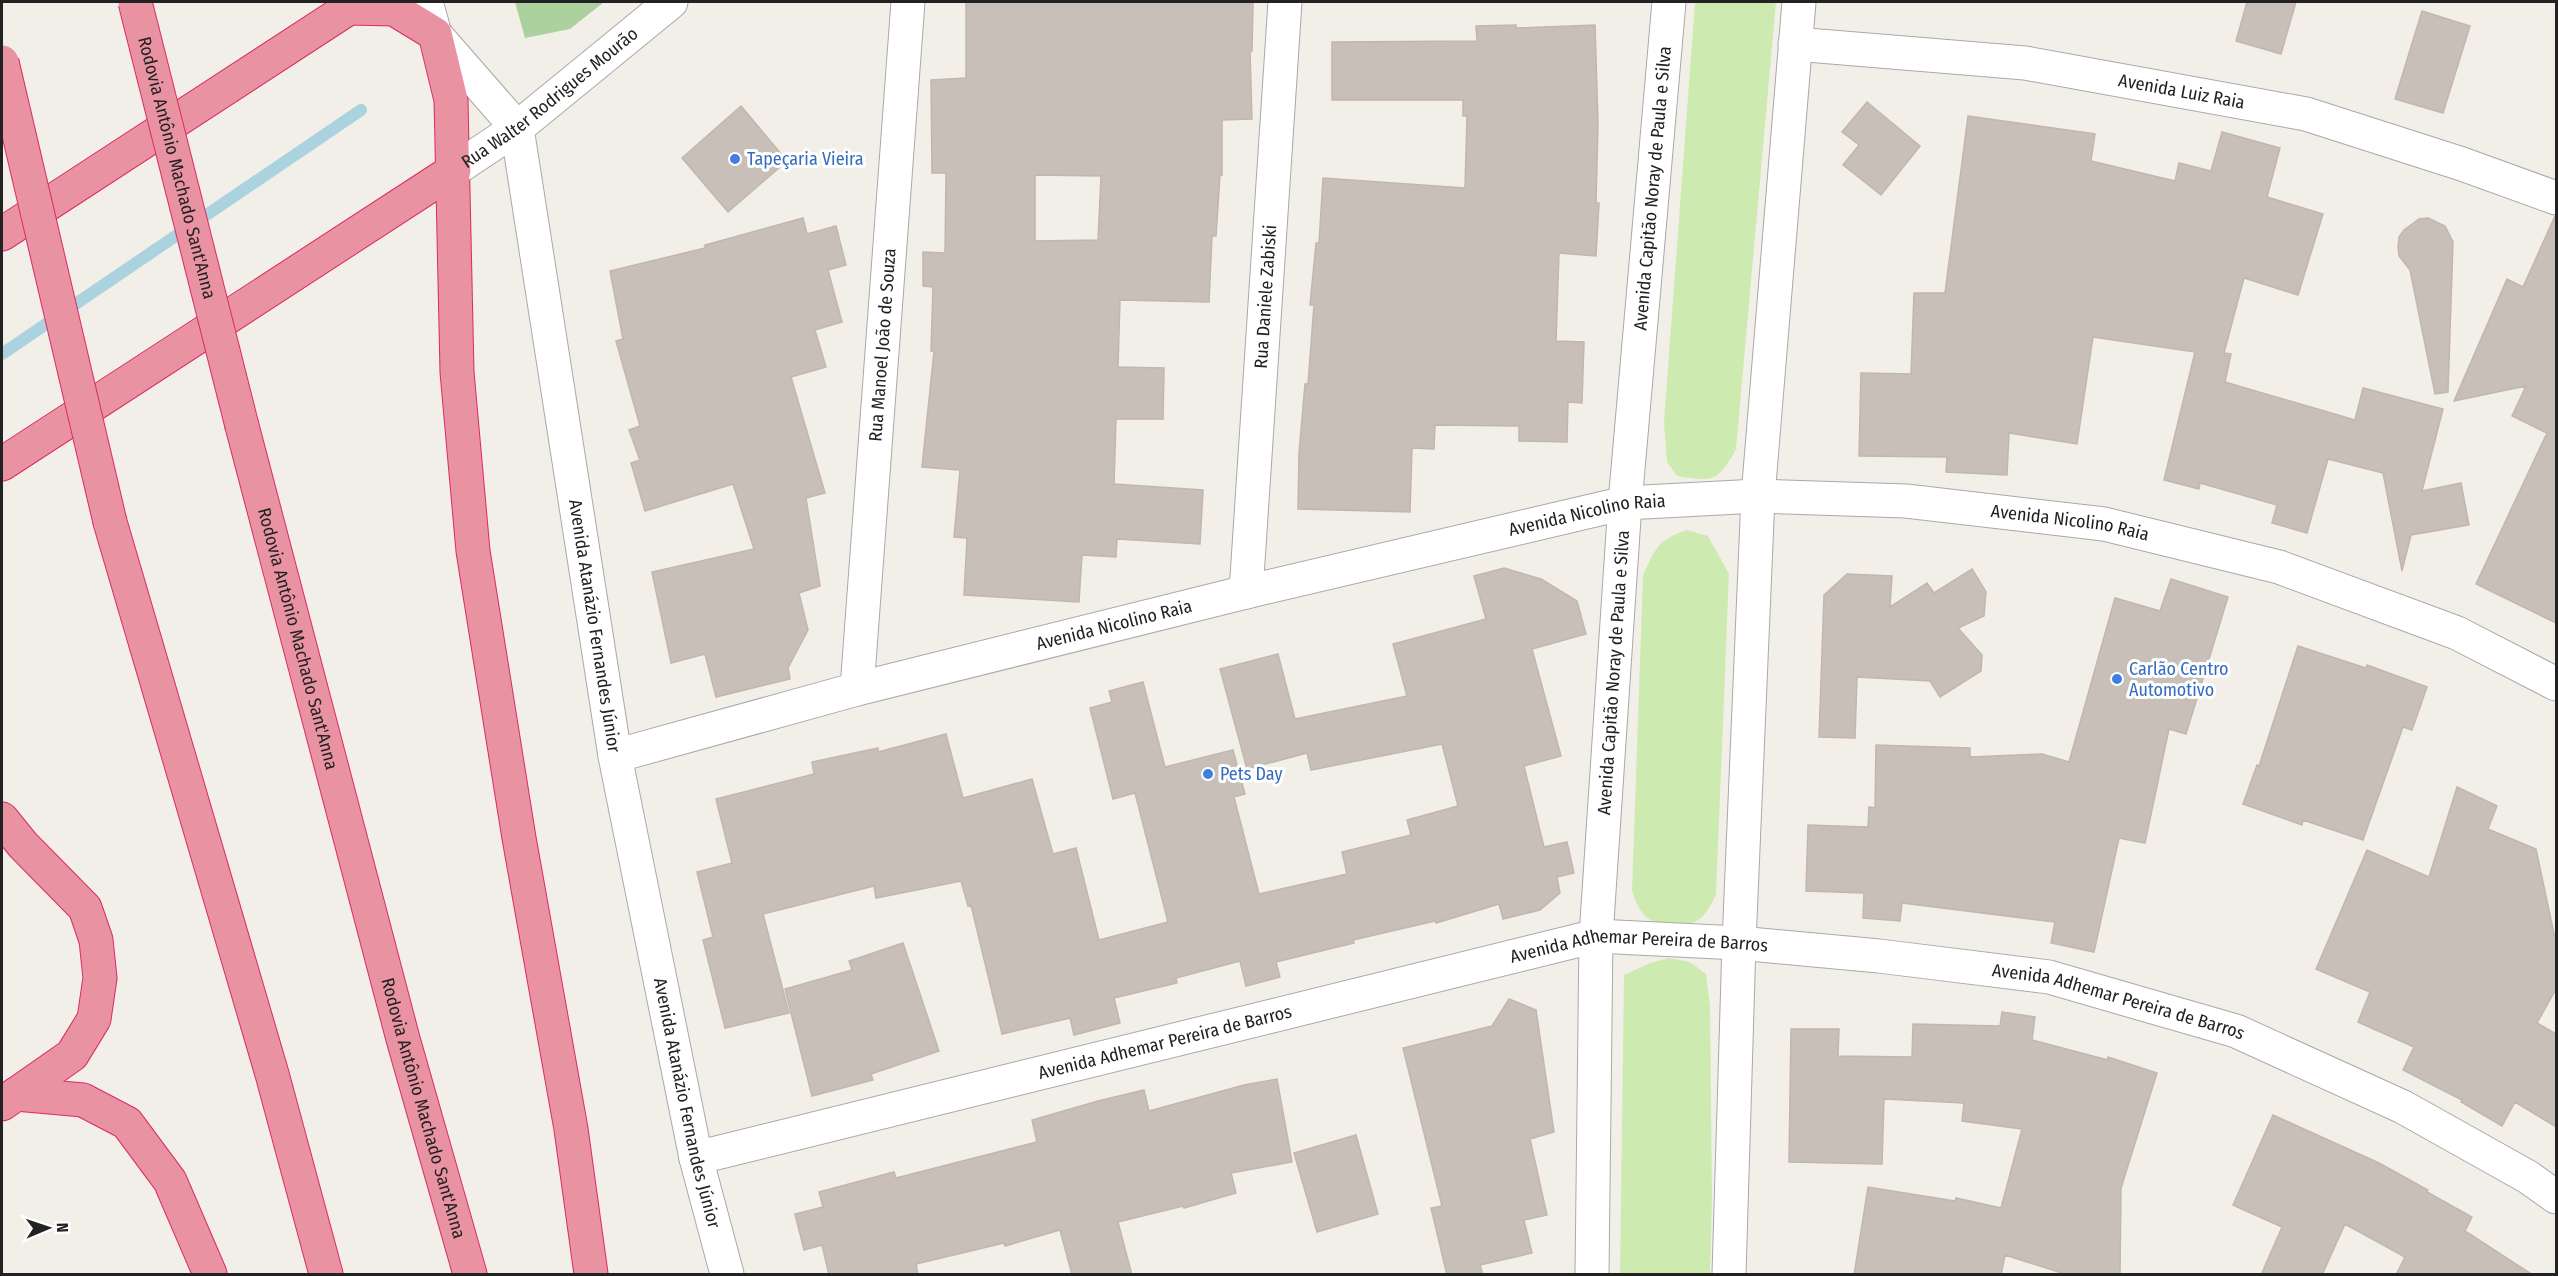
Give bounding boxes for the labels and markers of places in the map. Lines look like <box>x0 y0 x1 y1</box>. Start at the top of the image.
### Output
place label: Tapeçaria Vieira <box>747 148 864 170</box>
marker: Tapeçaria Vieira <box>728 152 742 166</box>
place label: Carlão Centro Automotivo <box>2129 658 2229 701</box>
marker: Carlão Centro Automotivo <box>2110 672 2124 686</box>
place label: Pets Day <box>1220 763 1282 785</box>
marker: Pets Day <box>1201 767 1215 781</box>

